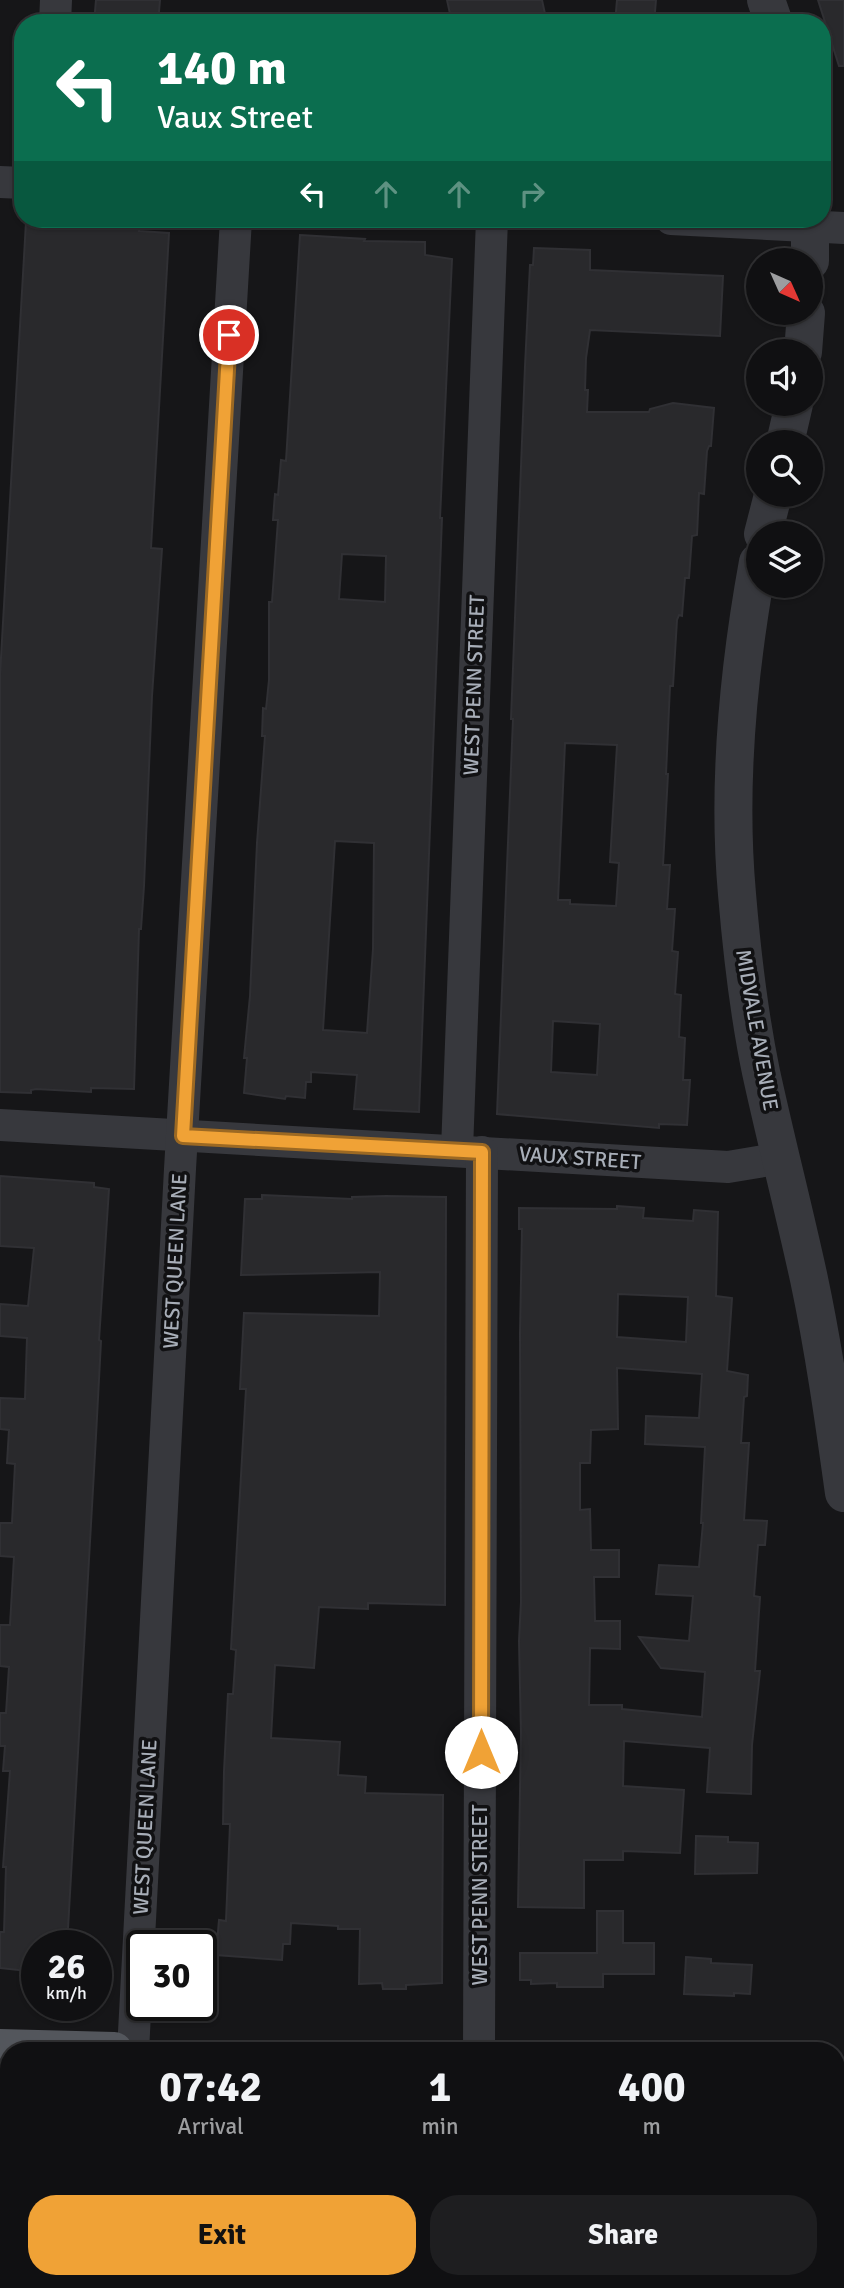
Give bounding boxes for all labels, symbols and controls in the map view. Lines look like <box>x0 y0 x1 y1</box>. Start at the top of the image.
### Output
text: 140 m <box>157 38 287 98</box>
icon: left <box>42 42 133 133</box>
text: Vaux Street <box>157 98 313 137</box>
icon: left <box>294 175 332 213</box>
icon: ahead <box>367 175 405 213</box>
icon: ahead <box>440 175 478 213</box>
icon: right <box>513 175 551 213</box>
north arrow <box>746 248 822 326</box>
map controls <box>746 248 823 598</box>
pin <box>199 305 259 365</box>
icon: arrive <box>210 316 248 354</box>
button: sound <box>746 339 823 416</box>
button: search <box>746 430 823 507</box>
button: layers <box>746 521 823 598</box>
street label: WEST PENN STREET <box>458 593 490 776</box>
street label: MIDVALE AVENUE <box>730 947 784 1113</box>
street label: VAUX STREET <box>518 1141 643 1175</box>
street label: WEST QUEEN LANE <box>157 1172 193 1350</box>
position arrow <box>444 1715 518 1789</box>
street label: WEST QUEEN LANE <box>127 1738 163 1916</box>
street label: WEST PENN STREET <box>467 1804 493 1985</box>
speed limit sign: 30 <box>126 1930 217 2021</box>
text: 26 <box>48 1945 85 1988</box>
text: km/h <box>46 1982 87 2004</box>
text: 07:42 <box>159 2062 262 2113</box>
text: 1 <box>429 2062 451 2113</box>
text: 400 <box>618 2062 686 2113</box>
text: Arrival <box>178 2112 244 2141</box>
text: min <box>421 2112 459 2141</box>
text: m <box>643 2112 661 2141</box>
button: Exit <box>28 2195 416 2275</box>
button: Share <box>430 2195 817 2275</box>

